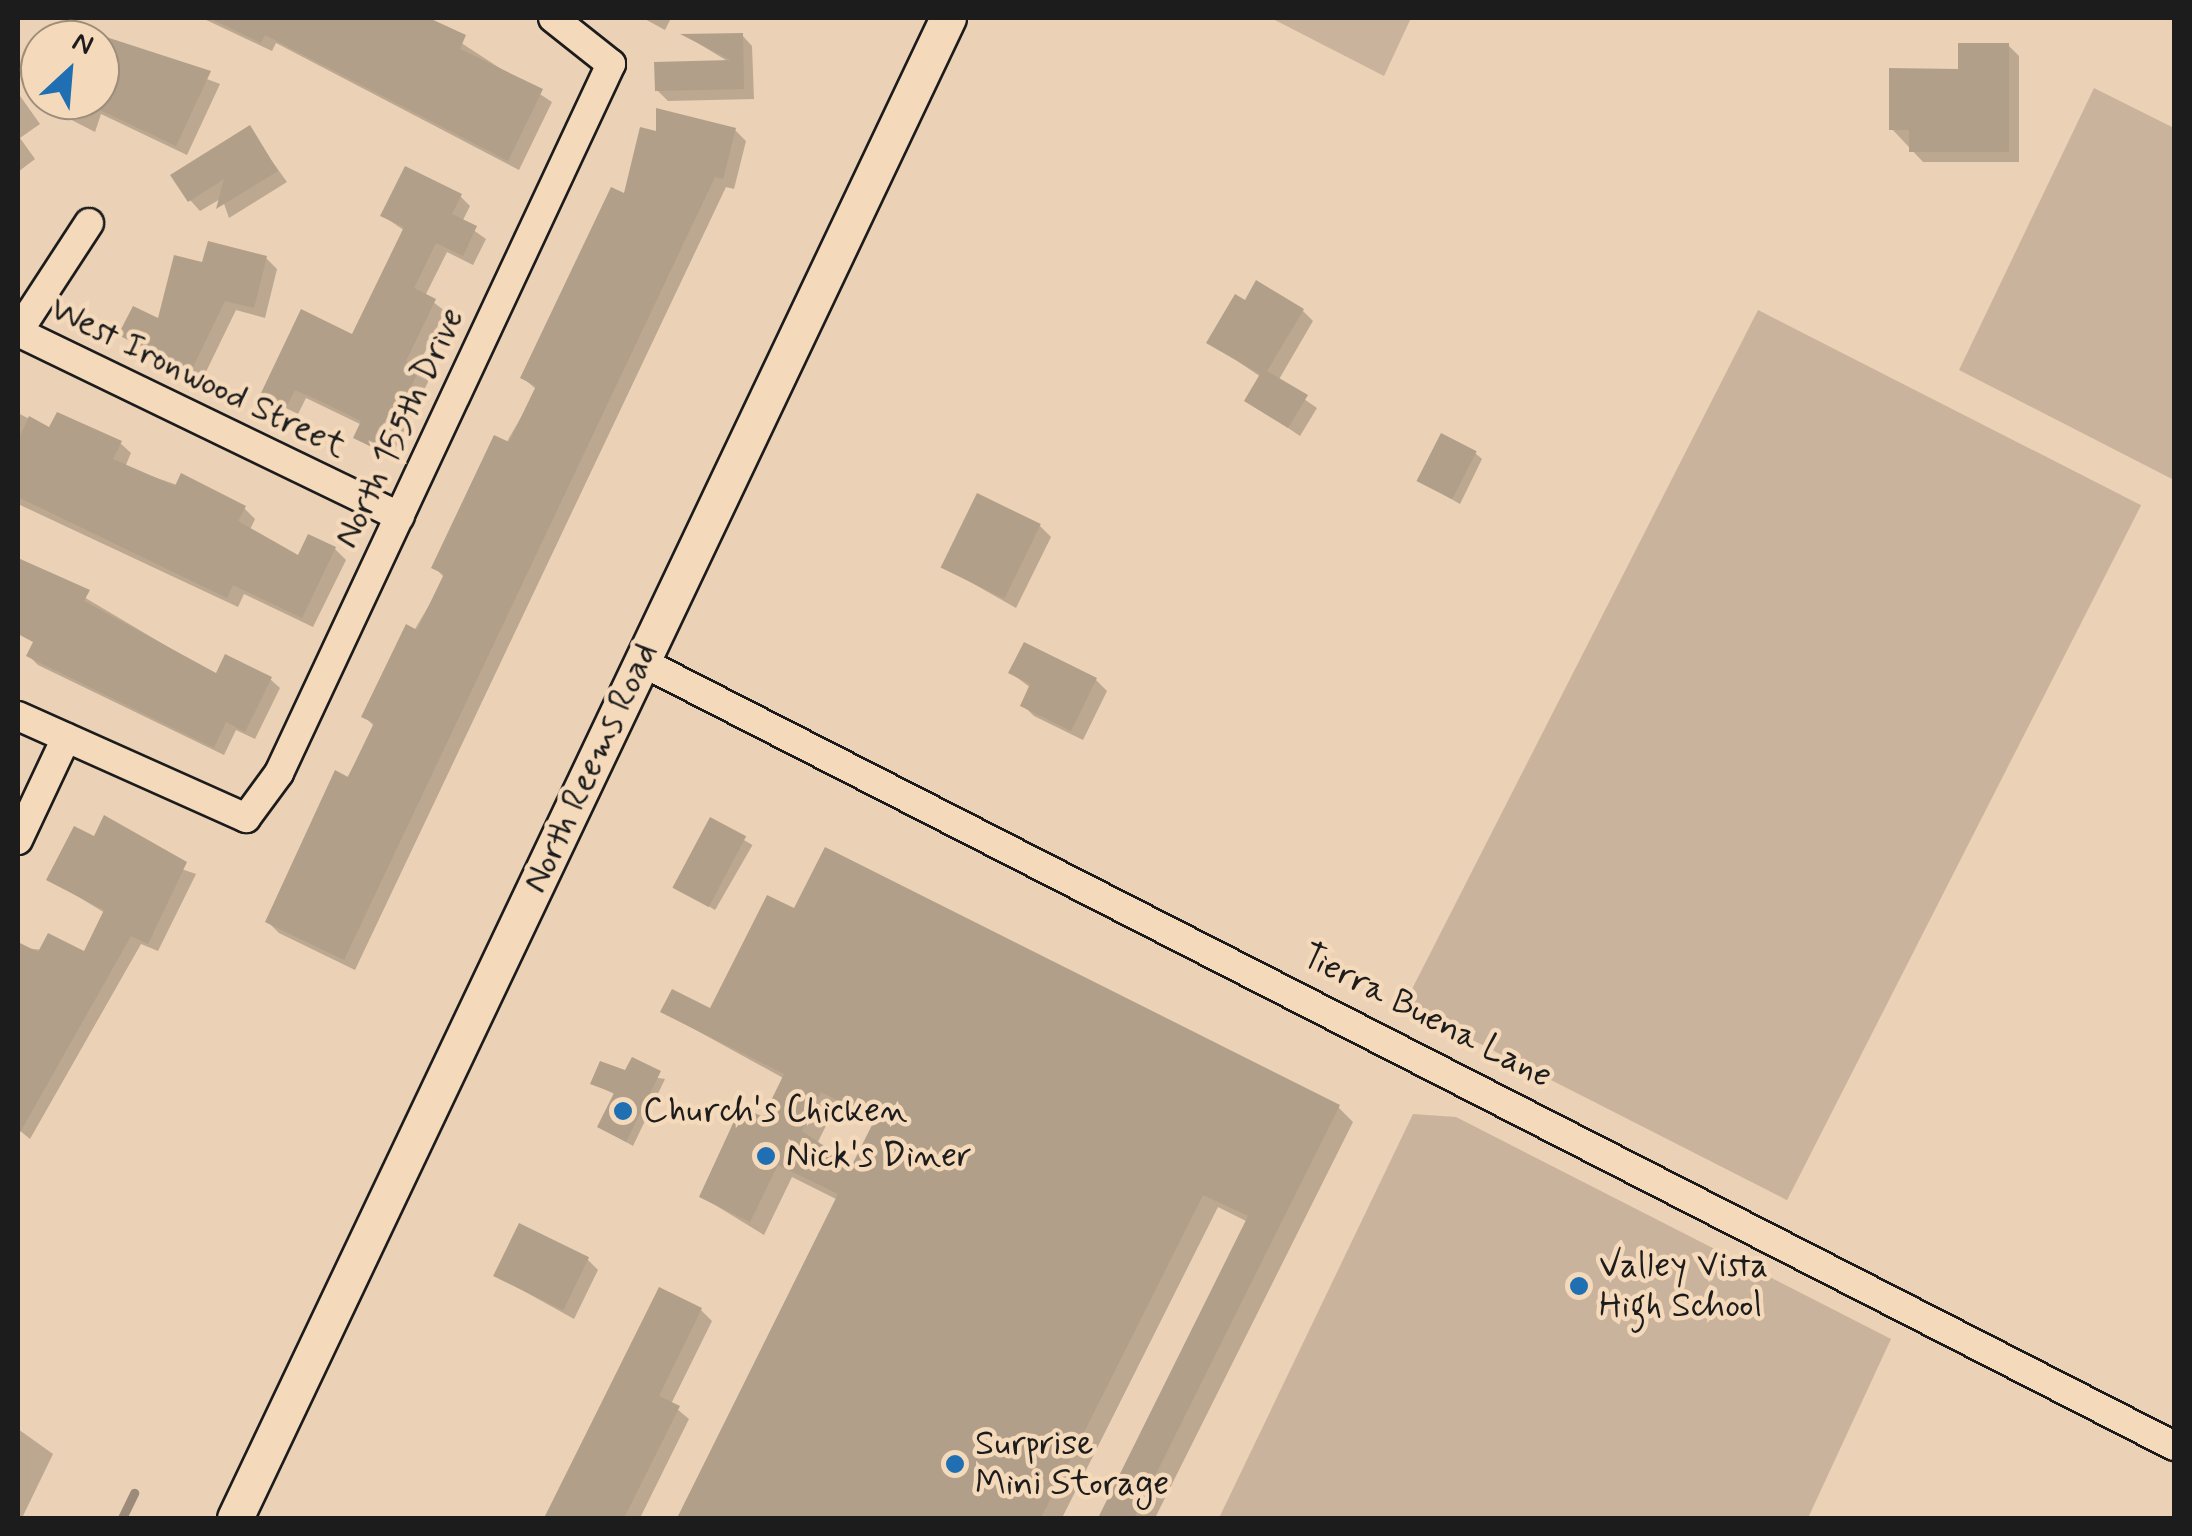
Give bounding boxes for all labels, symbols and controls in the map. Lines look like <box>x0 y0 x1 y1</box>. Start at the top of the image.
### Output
north arrow <box>20 20 120 120</box>
text: N <box>66 24 99 65</box>
street label: West Ironwood Street <box>43 288 353 468</box>
street label: North 155th Drive <box>326 301 474 555</box>
street label: North Reems Road <box>515 636 667 900</box>
street label: Tierra Buena Lane <box>1294 934 1560 1098</box>
place label: Church's Chicken <box>643 1090 904 1132</box>
marker: Church's Chicken <box>612 1100 634 1122</box>
place label: Nick's Diner <box>786 1135 967 1177</box>
marker: Nick's Diner <box>755 1145 777 1167</box>
place label: Valley Vista High School <box>1599 1245 1768 1327</box>
marker: Valley Vista High School <box>1568 1275 1590 1297</box>
place label: Surprise Mini Storage <box>975 1423 1161 1505</box>
marker: Surprise Mini Storage <box>944 1453 966 1475</box>

